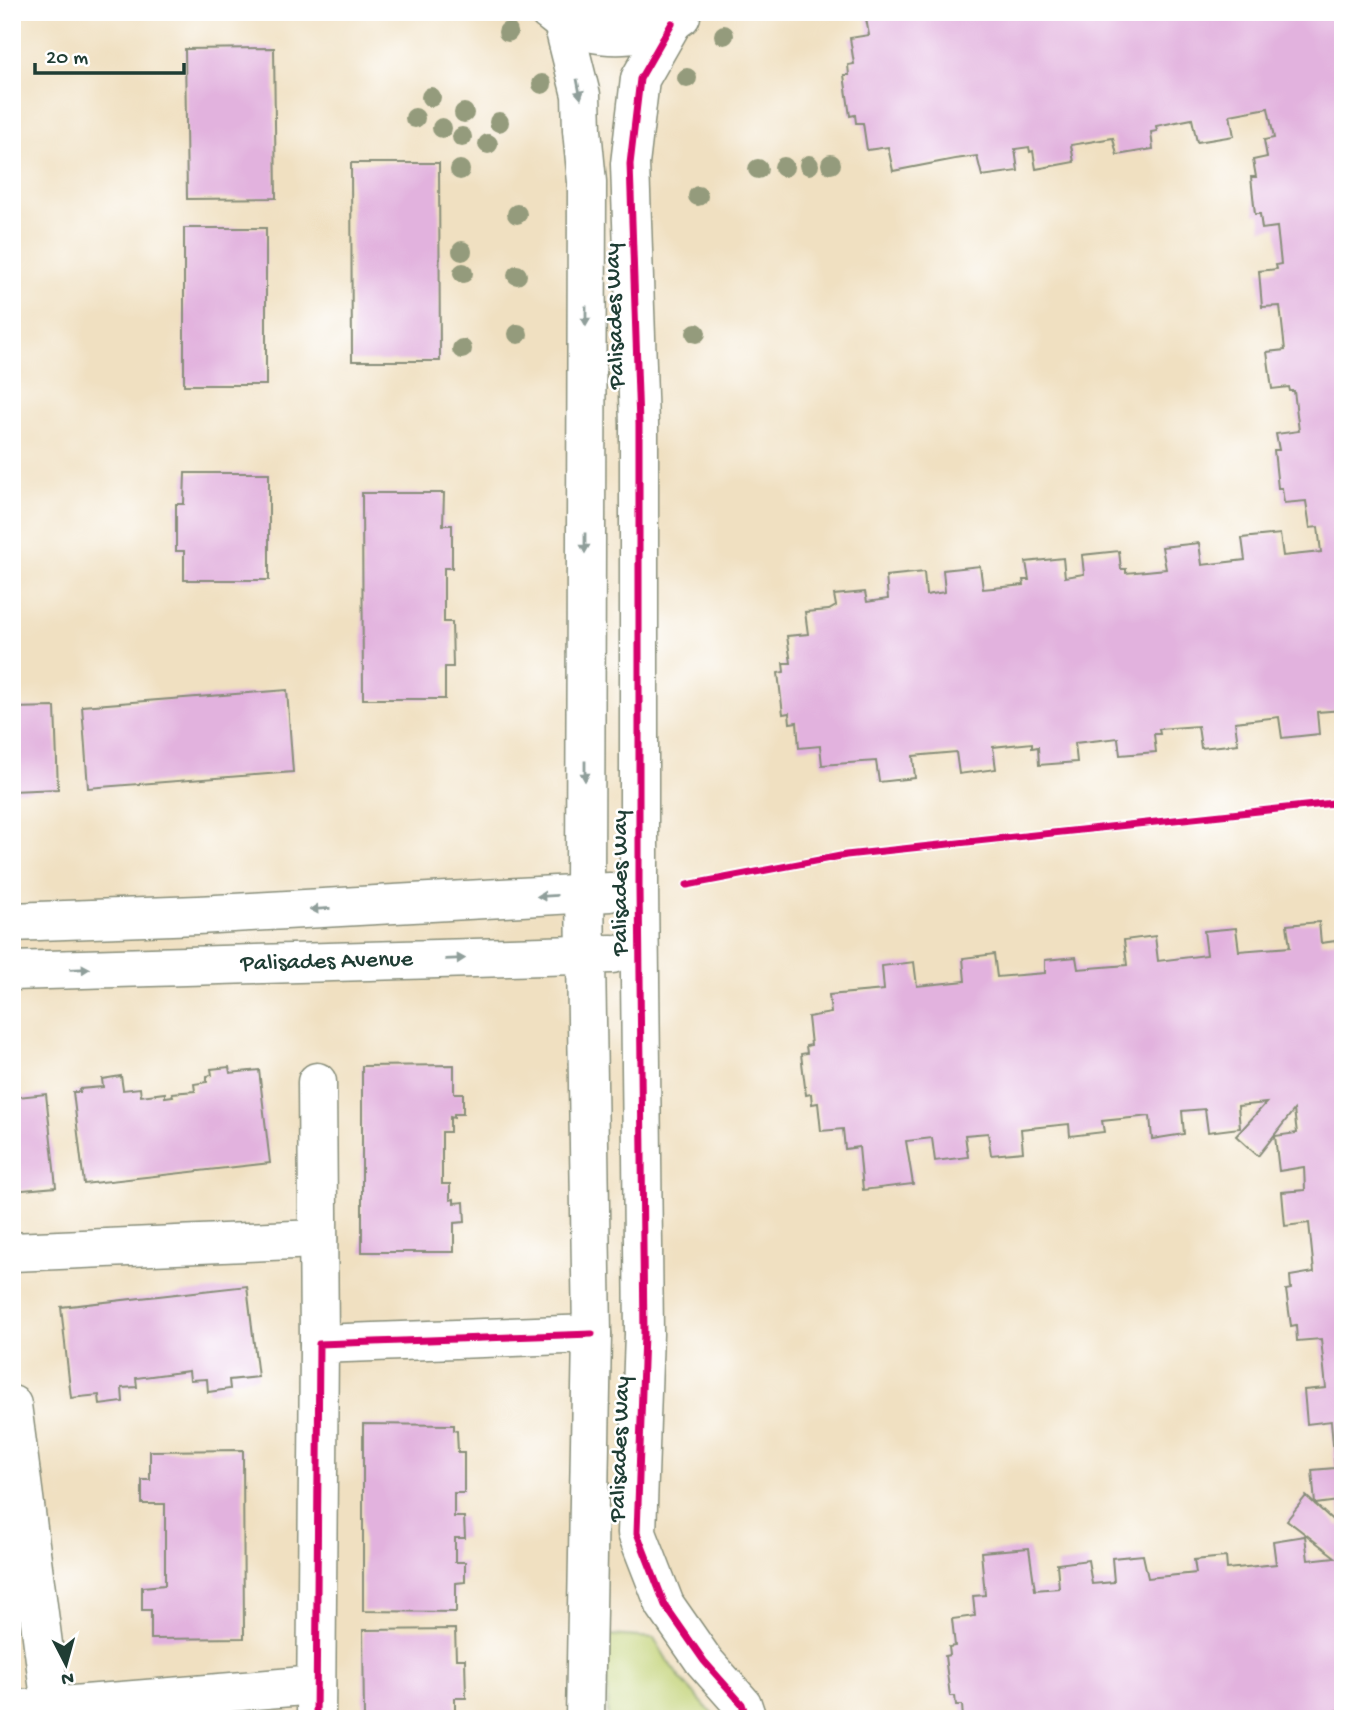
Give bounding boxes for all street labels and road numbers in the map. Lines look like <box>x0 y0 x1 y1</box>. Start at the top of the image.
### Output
street label: Palisades Way <box>599 242 633 390</box>
street label: Palisades Way <box>607 810 636 957</box>
street label: Palisades Avenue <box>239 945 414 979</box>
street label: Palisades Way <box>604 1375 638 1523</box>

